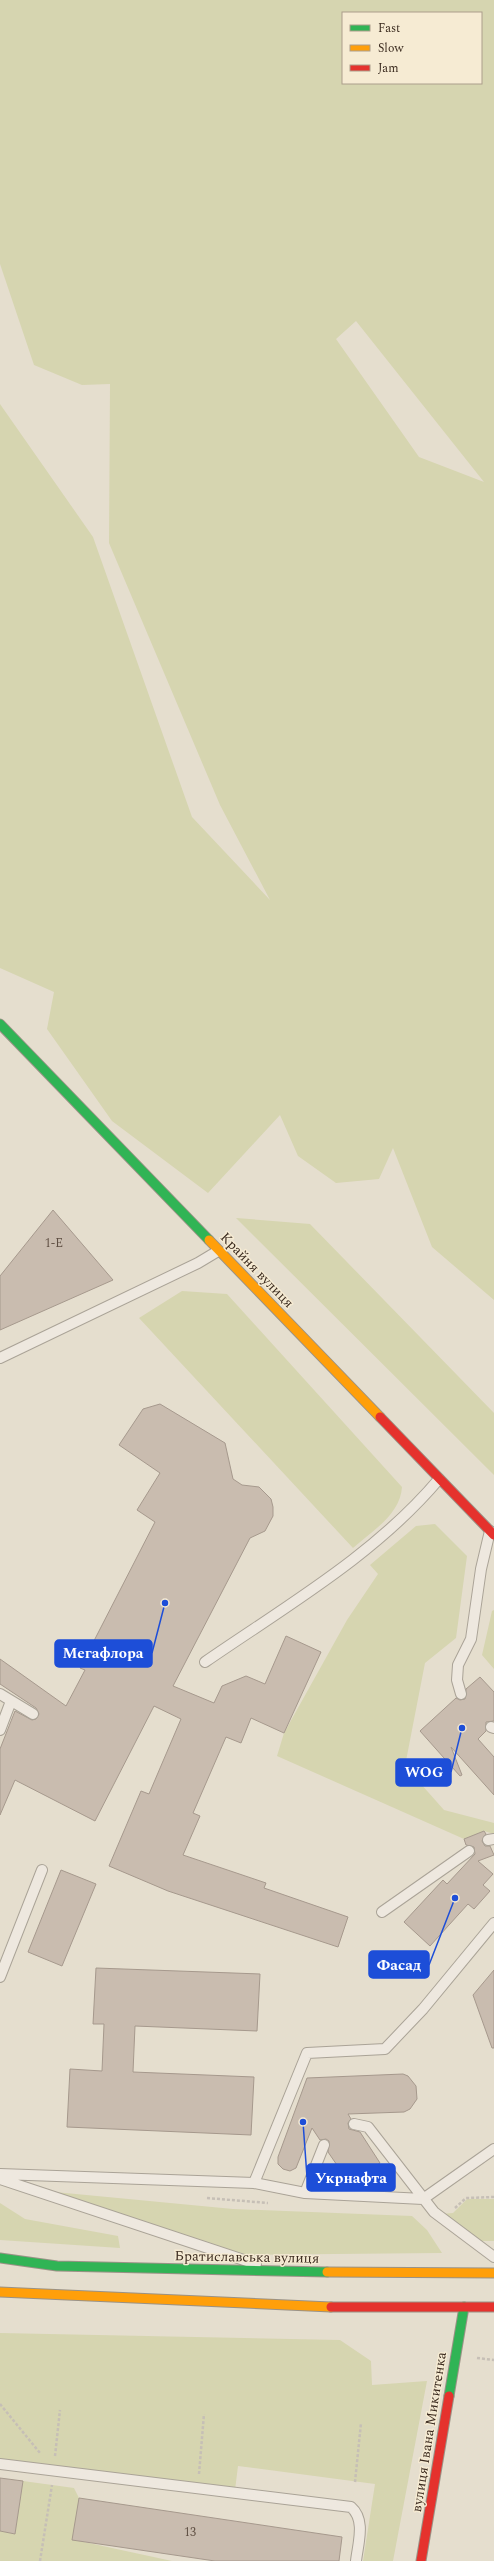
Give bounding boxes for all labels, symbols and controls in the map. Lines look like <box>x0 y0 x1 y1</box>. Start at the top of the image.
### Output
legend <box>342 12 482 84</box>
text: Fast <box>378 19 400 38</box>
text: Slow <box>378 39 404 58</box>
text: Jam <box>378 59 399 78</box>
street label: Крайня вулиця <box>215 1227 299 1313</box>
house number: 1-Е <box>45 1234 63 1253</box>
callout: Мегафлора <box>55 1640 152 1667</box>
text: Мегафлора <box>62 1642 144 1665</box>
callout: WOG <box>396 1759 451 1786</box>
text: WOG <box>405 1761 443 1784</box>
callout: Фасад <box>369 1951 429 1978</box>
text: Фасад <box>377 1954 421 1977</box>
callout: Укрнафта <box>307 2164 395 2191</box>
text: Укрнафта <box>315 2167 387 2190</box>
street label: Братиславська вулиця <box>174 2245 320 2269</box>
street label: вулиця Івана Микитенка <box>406 2350 452 2514</box>
house number: 13 <box>184 2523 196 2542</box>

